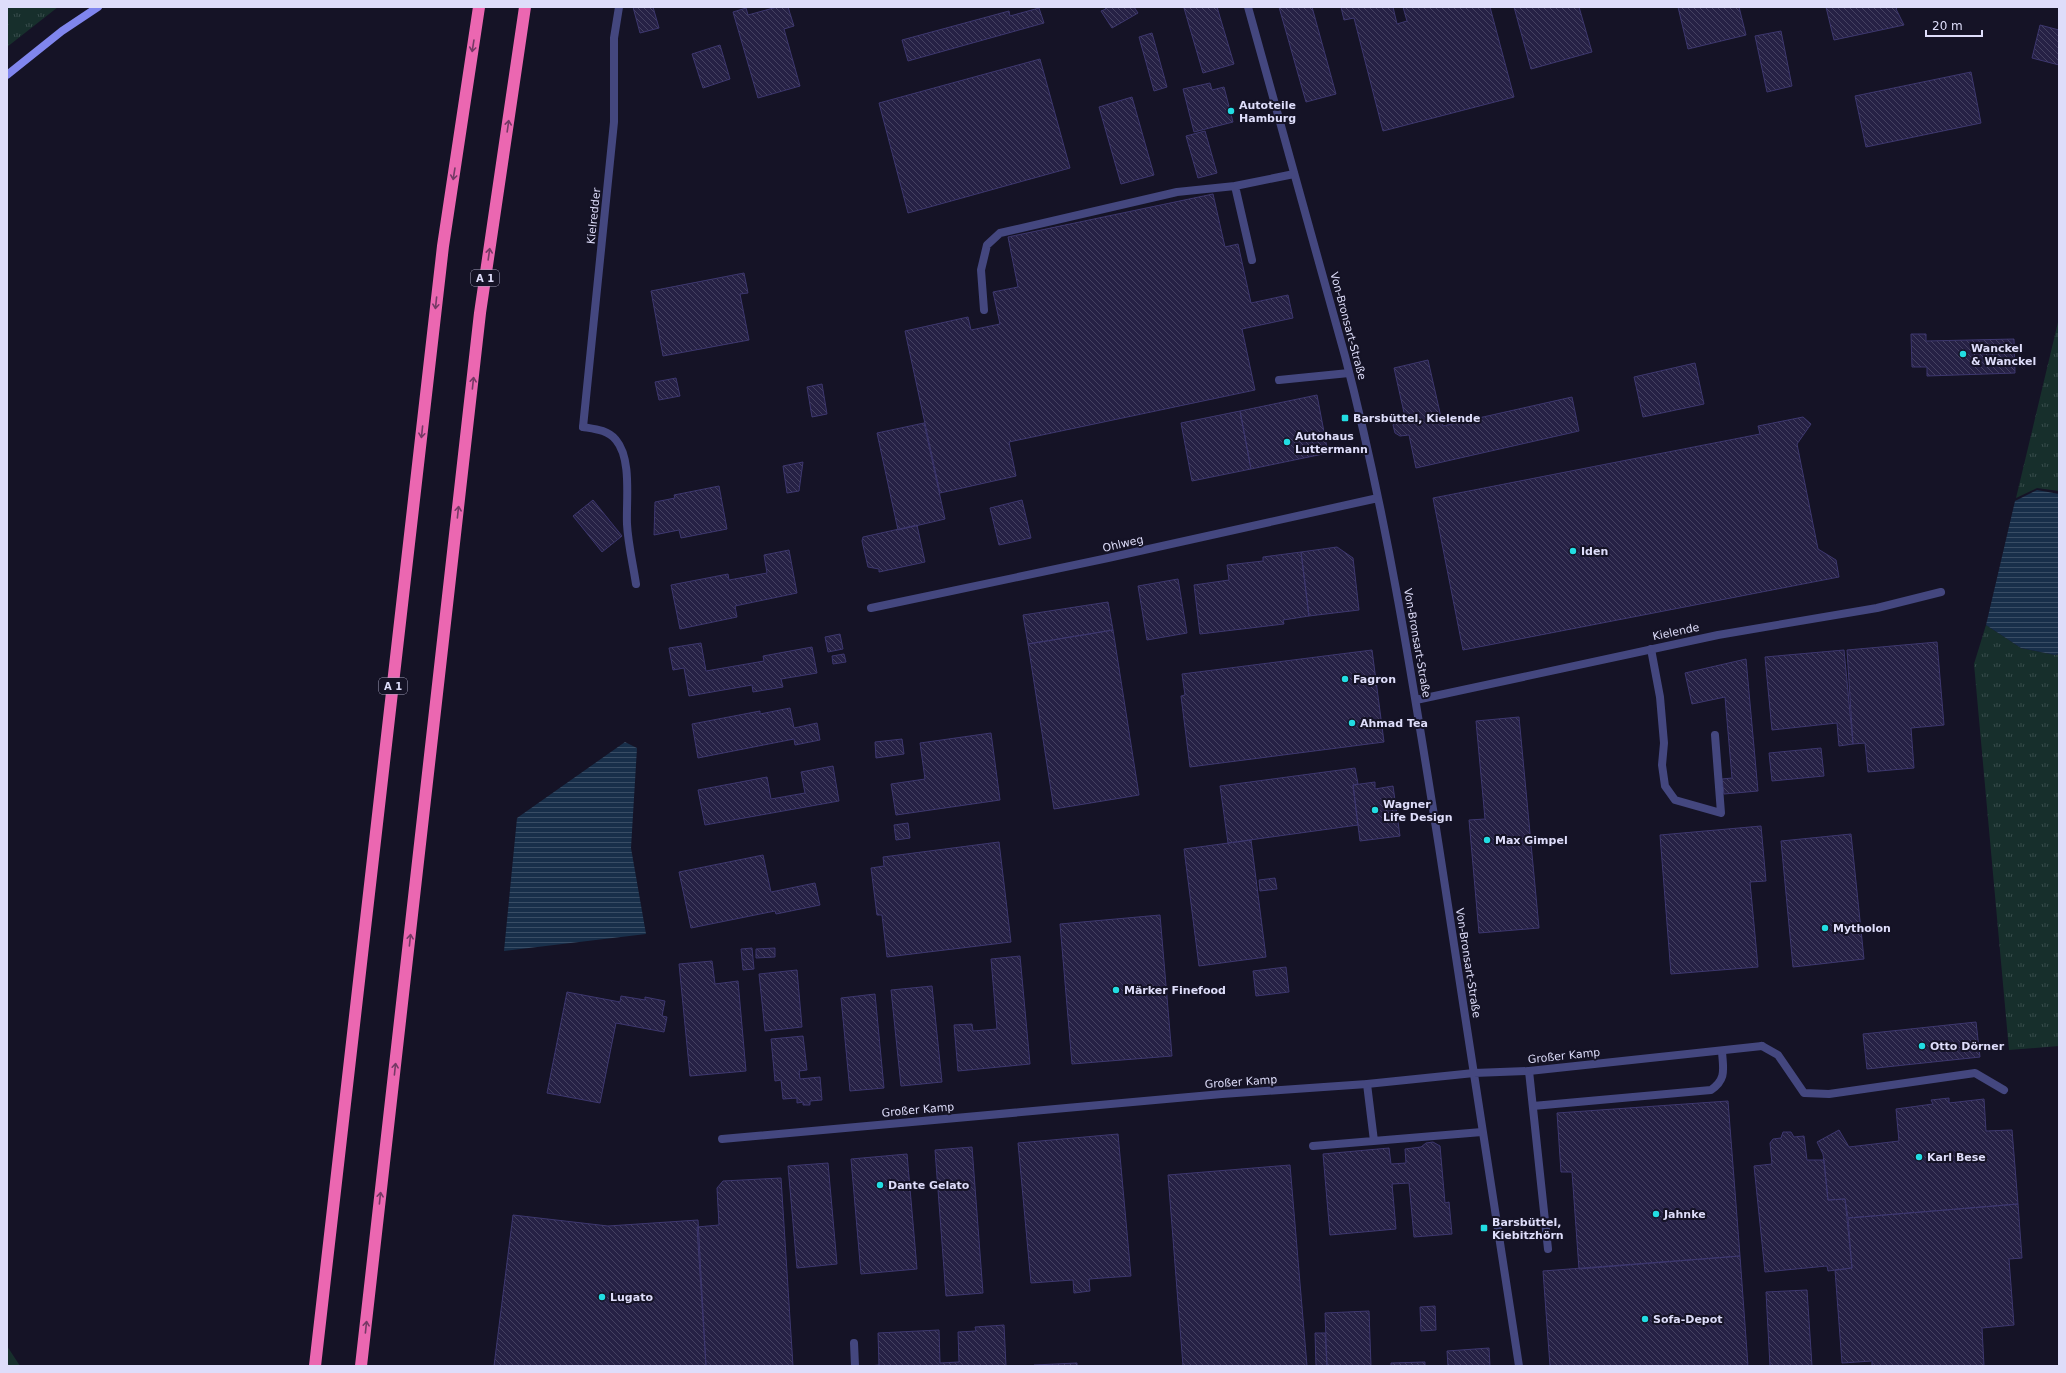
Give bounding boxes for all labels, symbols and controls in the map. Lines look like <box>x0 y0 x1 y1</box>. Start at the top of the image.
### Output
scale bar <box>1926 12 1982 38</box>
text: 20 m <box>1932 19 1963 33</box>
one-way arrow <box>469 39 477 52</box>
place label: Autoteile Hamburg <box>1239 99 1296 125</box>
marker: Autoteile Hamburg <box>1226 106 1236 116</box>
one-way arrow <box>504 119 512 132</box>
one-way arrow <box>450 167 458 180</box>
street label: Kielredder <box>585 187 603 245</box>
one-way arrow <box>485 248 493 261</box>
road number: A 1 <box>471 270 499 286</box>
street label: Von-Bronsart-Straße <box>1327 271 1369 382</box>
one-way arrow <box>433 296 440 309</box>
place label: Wanckel & Wanckel <box>1971 342 2036 368</box>
marker: Wanckel & Wanckel <box>1958 349 1968 359</box>
one-way arrow <box>469 377 476 390</box>
place label: Barsbüttel, Kielende <box>1353 412 1480 425</box>
marker: Barsbüttel, Kielende <box>1340 413 1350 423</box>
one-way arrow <box>418 425 425 438</box>
place label: Autohaus Luttermann <box>1295 430 1368 456</box>
marker: Autohaus Luttermann <box>1282 437 1292 447</box>
one-way arrow <box>454 506 462 519</box>
street label: Ohlweg <box>1101 533 1145 555</box>
place label: Iden <box>1581 545 1608 558</box>
marker: Iden <box>1568 546 1578 556</box>
street label: Von-Bronsart-Straße <box>1401 587 1433 699</box>
street label: Kielende <box>1651 621 1701 643</box>
place label: Fagron <box>1353 673 1396 686</box>
marker: Fagron <box>1340 674 1350 684</box>
road number: A 1 <box>379 678 407 694</box>
place label: Ahmad Tea <box>1360 717 1428 730</box>
marker: Ahmad Tea <box>1347 718 1357 728</box>
place label: Wagner Life Design <box>1383 798 1452 824</box>
marker: Wagner Life Design <box>1370 805 1380 815</box>
place label: Max Gimpel <box>1495 834 1568 847</box>
marker: Max Gimpel <box>1482 835 1492 845</box>
street label: Von-Bronsart-Straße <box>1453 907 1483 1019</box>
place label: Mytholon <box>1833 922 1891 935</box>
marker: Mytholon <box>1820 923 1830 933</box>
one-way arrow <box>406 934 413 947</box>
place label: Märker Finefood <box>1124 984 1226 997</box>
marker: Märker Finefood <box>1111 985 1121 995</box>
place label: Otto Dörner <box>1930 1040 2005 1053</box>
marker: Otto Dörner <box>1917 1041 1927 1051</box>
street label: Großer Kamp <box>1527 1046 1601 1066</box>
one-way arrow <box>391 1063 399 1076</box>
street label: Großer Kamp <box>1204 1073 1278 1091</box>
street label: Großer Kamp <box>881 1100 955 1120</box>
place label: Karl Bese <box>1927 1151 1986 1164</box>
marker: Karl Bese <box>1914 1152 1924 1162</box>
place label: Dante Gelato <box>888 1179 970 1192</box>
marker: Dante Gelato <box>875 1180 885 1190</box>
one-way arrow <box>377 1192 384 1205</box>
place label: Jahnke <box>1663 1208 1706 1221</box>
marker: Jahnke <box>1651 1209 1661 1219</box>
place label: Barsbüttel, Kiebitzhörn <box>1492 1216 1564 1242</box>
marker: Barsbüttel, Kiebitzhörn <box>1479 1223 1489 1233</box>
place label: Lugato <box>610 1291 653 1304</box>
marker: Lugato <box>597 1292 607 1302</box>
place label: Sofa-Depot <box>1653 1313 1723 1326</box>
marker: Sofa-Depot <box>1640 1314 1650 1324</box>
one-way arrow <box>362 1321 370 1334</box>

